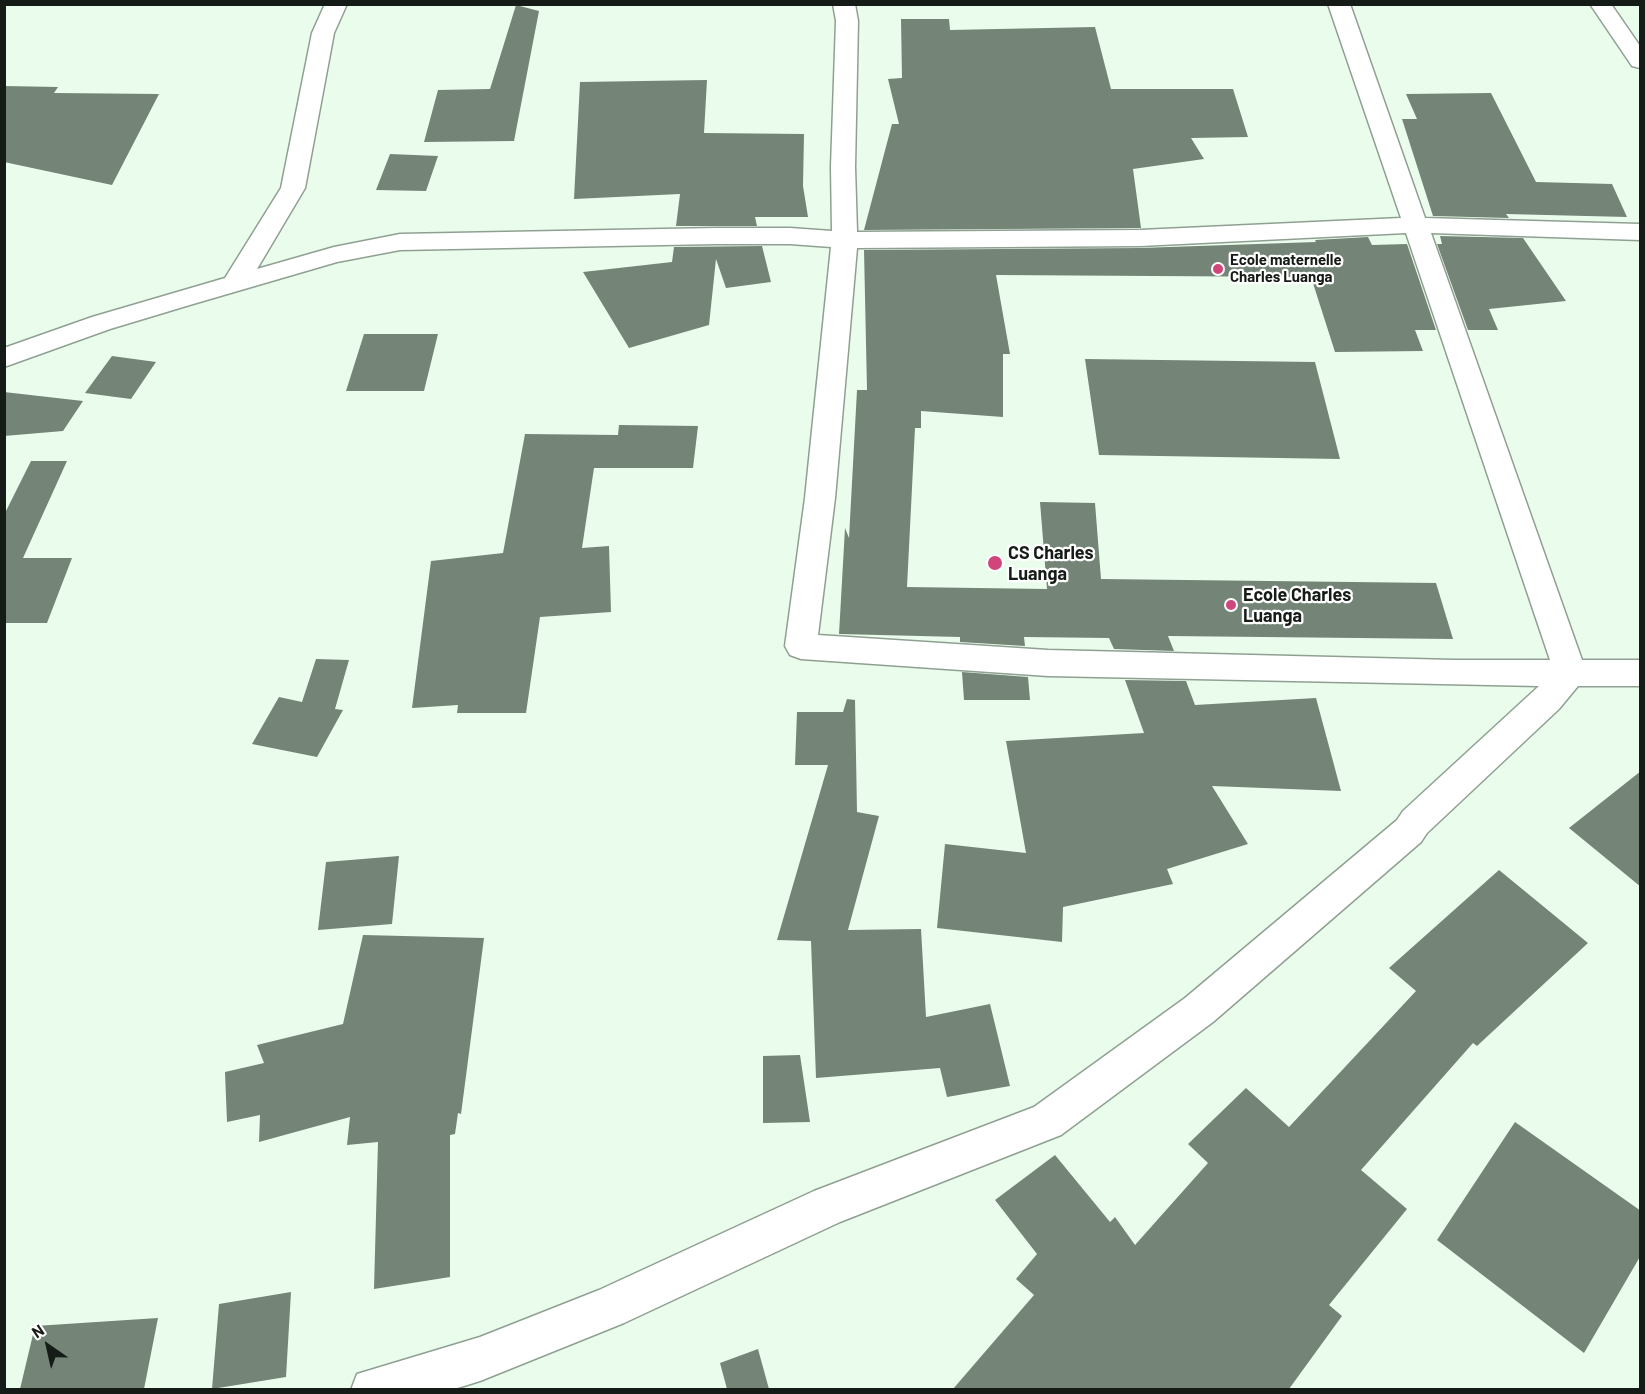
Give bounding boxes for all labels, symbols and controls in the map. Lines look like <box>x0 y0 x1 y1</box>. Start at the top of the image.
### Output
place label: Ecole maternelle Charles Luanga <box>1230 251 1342 286</box>
marker: Ecole maternelle Charles Luanga <box>1211 262 1225 276</box>
place label: CS Charles Luanga <box>1008 542 1094 584</box>
marker: CS Charles Luanga <box>986 554 1004 572</box>
place label: Ecole Charles Luanga <box>1243 584 1351 626</box>
marker: Ecole Charles Luanga <box>1224 598 1238 612</box>
north arrow <box>18 1316 78 1376</box>
text: N <box>28 1320 47 1342</box>

